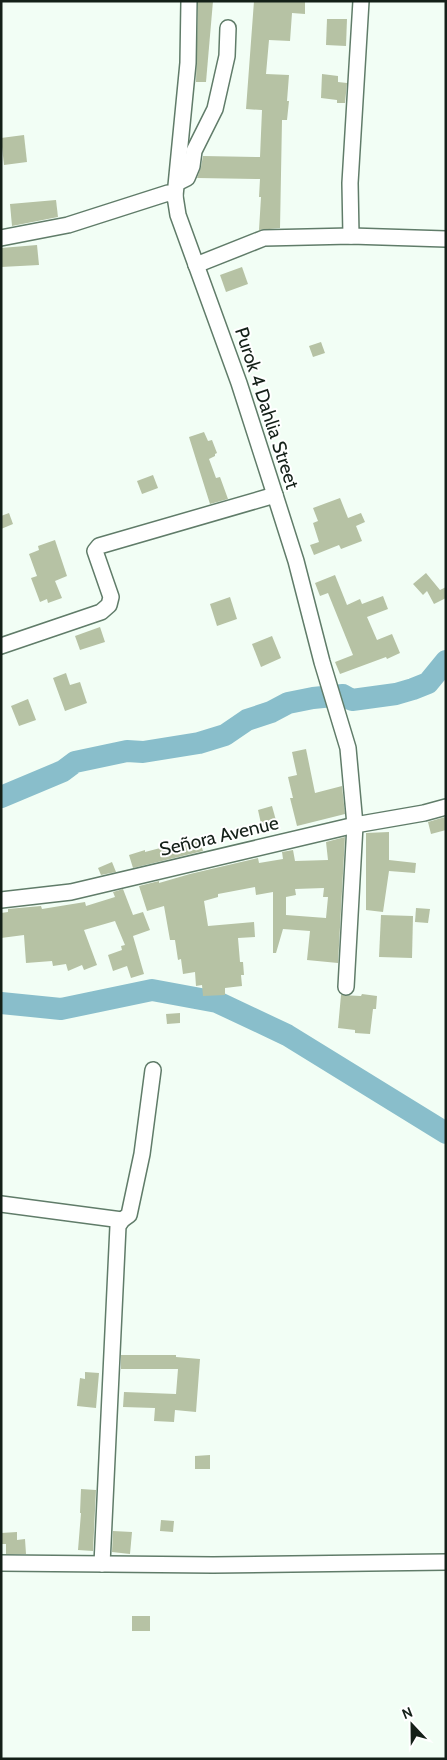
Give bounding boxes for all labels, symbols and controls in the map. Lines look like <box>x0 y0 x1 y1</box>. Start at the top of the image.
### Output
street label: Purok 4 Dahlia Street <box>230 324 304 492</box>
street label: Señora Avenue <box>157 811 281 861</box>
north arrow <box>387 1700 437 1750</box>
text: N <box>399 1703 415 1723</box>

